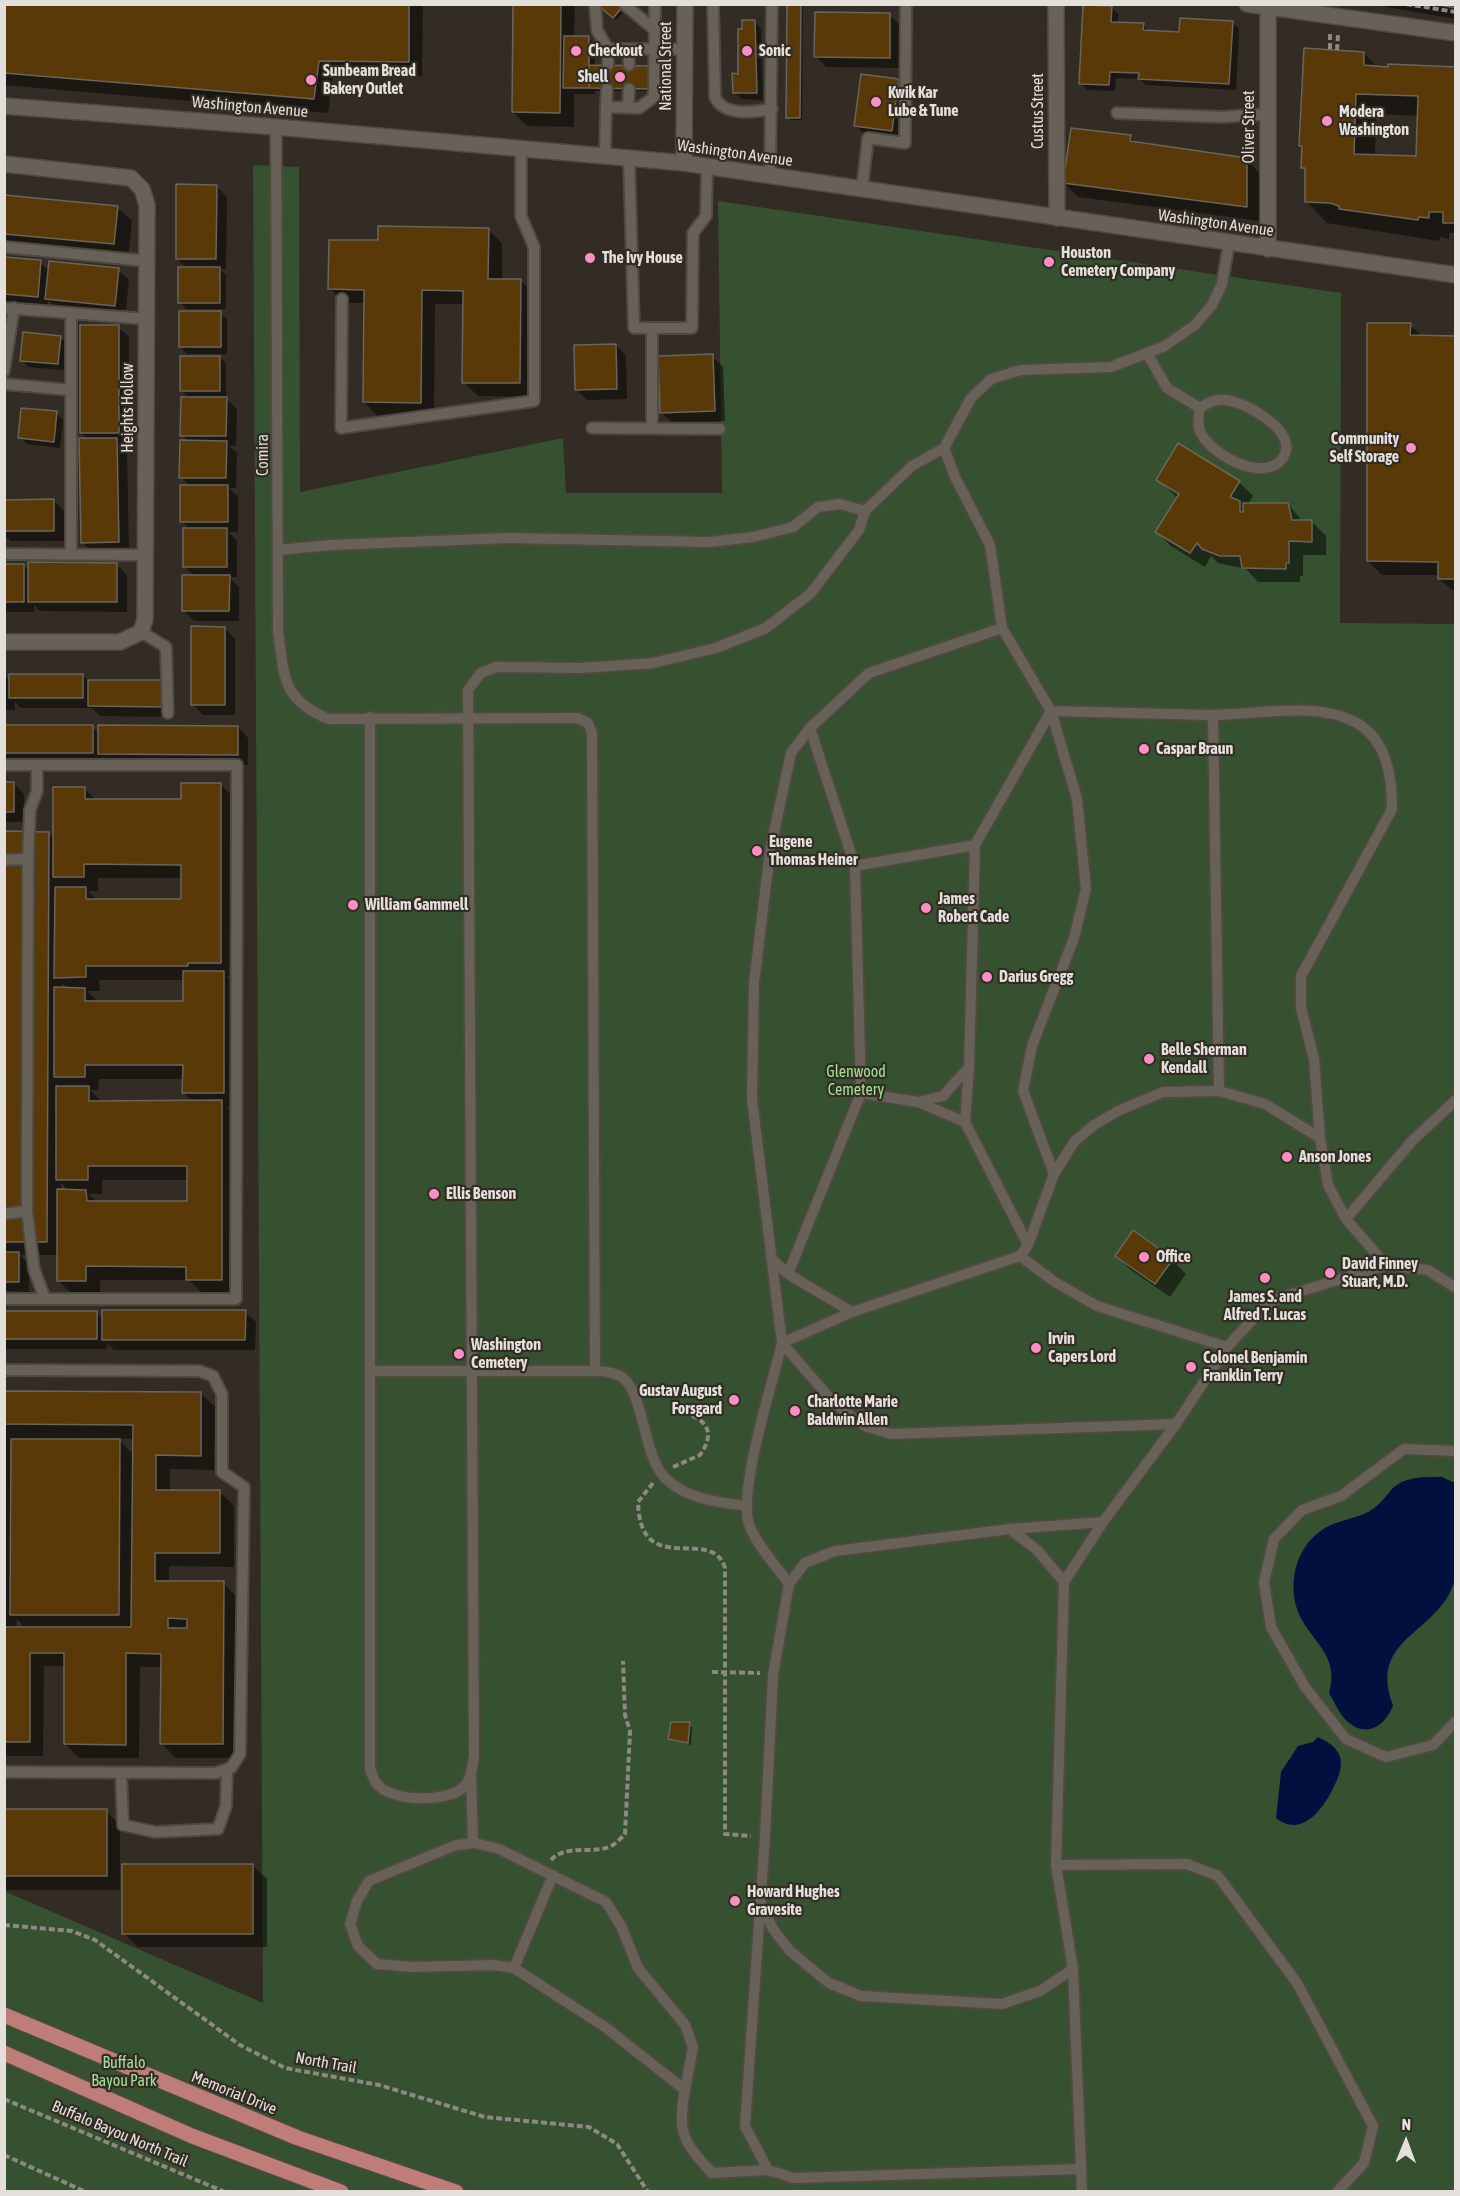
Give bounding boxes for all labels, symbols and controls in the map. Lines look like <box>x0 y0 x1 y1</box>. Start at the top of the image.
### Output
street label: National Street <box>656 21 676 111</box>
place label: Checkout <box>588 41 643 61</box>
place label: Sonic <box>759 41 791 61</box>
marker: Checkout <box>569 44 583 58</box>
marker: Sonic <box>740 44 754 58</box>
place label: Sunbeam Bread Bakery Outlet <box>323 61 416 99</box>
place label: Shell <box>578 67 608 87</box>
marker: Shell <box>613 70 627 84</box>
marker: Sunbeam Bread Bakery Outlet <box>304 73 318 87</box>
street label: Custus Street <box>1028 73 1048 149</box>
place label: Kwik Kar Lube & Tune <box>888 83 958 121</box>
street label: Oliver Street <box>1239 91 1259 163</box>
street label: Washington Avenue <box>191 92 309 122</box>
marker: Kwik Kar Lube & Tune <box>869 95 883 109</box>
place label: Modera Washington <box>1339 102 1409 140</box>
marker: Modera Washington <box>1320 114 1334 128</box>
street label: Washington Avenue <box>676 135 794 171</box>
street label: Washington Avenue <box>1157 205 1275 241</box>
place label: Houston Cemetery Company <box>1061 243 1175 281</box>
place label: The Ivy House <box>602 248 683 268</box>
marker: The Ivy House <box>583 251 597 265</box>
marker: Houston Cemetery Company <box>1042 255 1056 269</box>
street label: Heights Hollow <box>118 363 138 453</box>
place label: Community Self Storage <box>1330 429 1399 467</box>
street label: Comira <box>253 434 273 476</box>
marker: Community Self Storage <box>1404 441 1418 455</box>
place label: Caspar Braun <box>1156 739 1233 759</box>
marker: Caspar Braun <box>1137 742 1151 756</box>
place label: Eugene Thomas Heiner <box>769 832 858 870</box>
marker: Eugene Thomas Heiner <box>750 844 764 858</box>
place label: James Robert Cade <box>938 889 1009 927</box>
place label: William Gammell <box>365 895 468 915</box>
marker: William Gammell <box>346 898 360 912</box>
marker: James Robert Cade <box>919 901 933 915</box>
place label: Darius Gregg <box>999 967 1073 987</box>
marker: Darius Gregg <box>980 970 994 984</box>
place label: Belle Sherman Kendall <box>1161 1040 1247 1078</box>
marker: Belle Sherman Kendall <box>1142 1052 1156 1066</box>
park label: Glenwood Cemetery <box>826 1062 886 1100</box>
place label: Anson Jones <box>1299 1147 1371 1167</box>
marker: Anson Jones <box>1280 1150 1294 1164</box>
place label: Ellis Benson <box>446 1184 516 1204</box>
marker: Ellis Benson <box>427 1187 441 1201</box>
place label: Office <box>1156 1247 1191 1267</box>
marker: Office <box>1137 1250 1151 1264</box>
place label: David Finney Stuart, M.D. <box>1342 1254 1418 1292</box>
marker: David Finney Stuart, M.D. <box>1323 1266 1337 1280</box>
marker: James S. and Alfred T. Lucas <box>1258 1271 1272 1285</box>
place label: James S. and Alfred T. Lucas <box>1224 1287 1306 1325</box>
place label: Irvin Capers Lord <box>1048 1329 1116 1367</box>
place label: Washington Cemetery <box>471 1335 541 1373</box>
marker: Irvin Capers Lord <box>1029 1341 1043 1355</box>
marker: Washington Cemetery <box>452 1347 466 1361</box>
place label: Colonel Benjamin Franklin Terry <box>1203 1348 1307 1386</box>
marker: Colonel Benjamin Franklin Terry <box>1184 1360 1198 1374</box>
place label: Gustav August Forsgard <box>639 1381 722 1419</box>
place label: Charlotte Marie Baldwin Allen <box>807 1392 898 1430</box>
marker: Gustav August Forsgard <box>727 1393 741 1407</box>
marker: Charlotte Marie Baldwin Allen <box>788 1404 802 1418</box>
place label: Howard Hughes Gravesite <box>747 1882 840 1920</box>
marker: Howard Hughes Gravesite <box>728 1894 742 1908</box>
street label: North Trail <box>294 2048 358 2078</box>
park label: Buffalo Bayou Park <box>91 2053 157 2091</box>
street label: Memorial Drive <box>189 2067 279 2119</box>
street label: Buffalo Bayou North Trail <box>49 2097 191 2171</box>
north arrow <box>1376 2112 1436 2172</box>
text: N <box>1401 2115 1411 2133</box>

